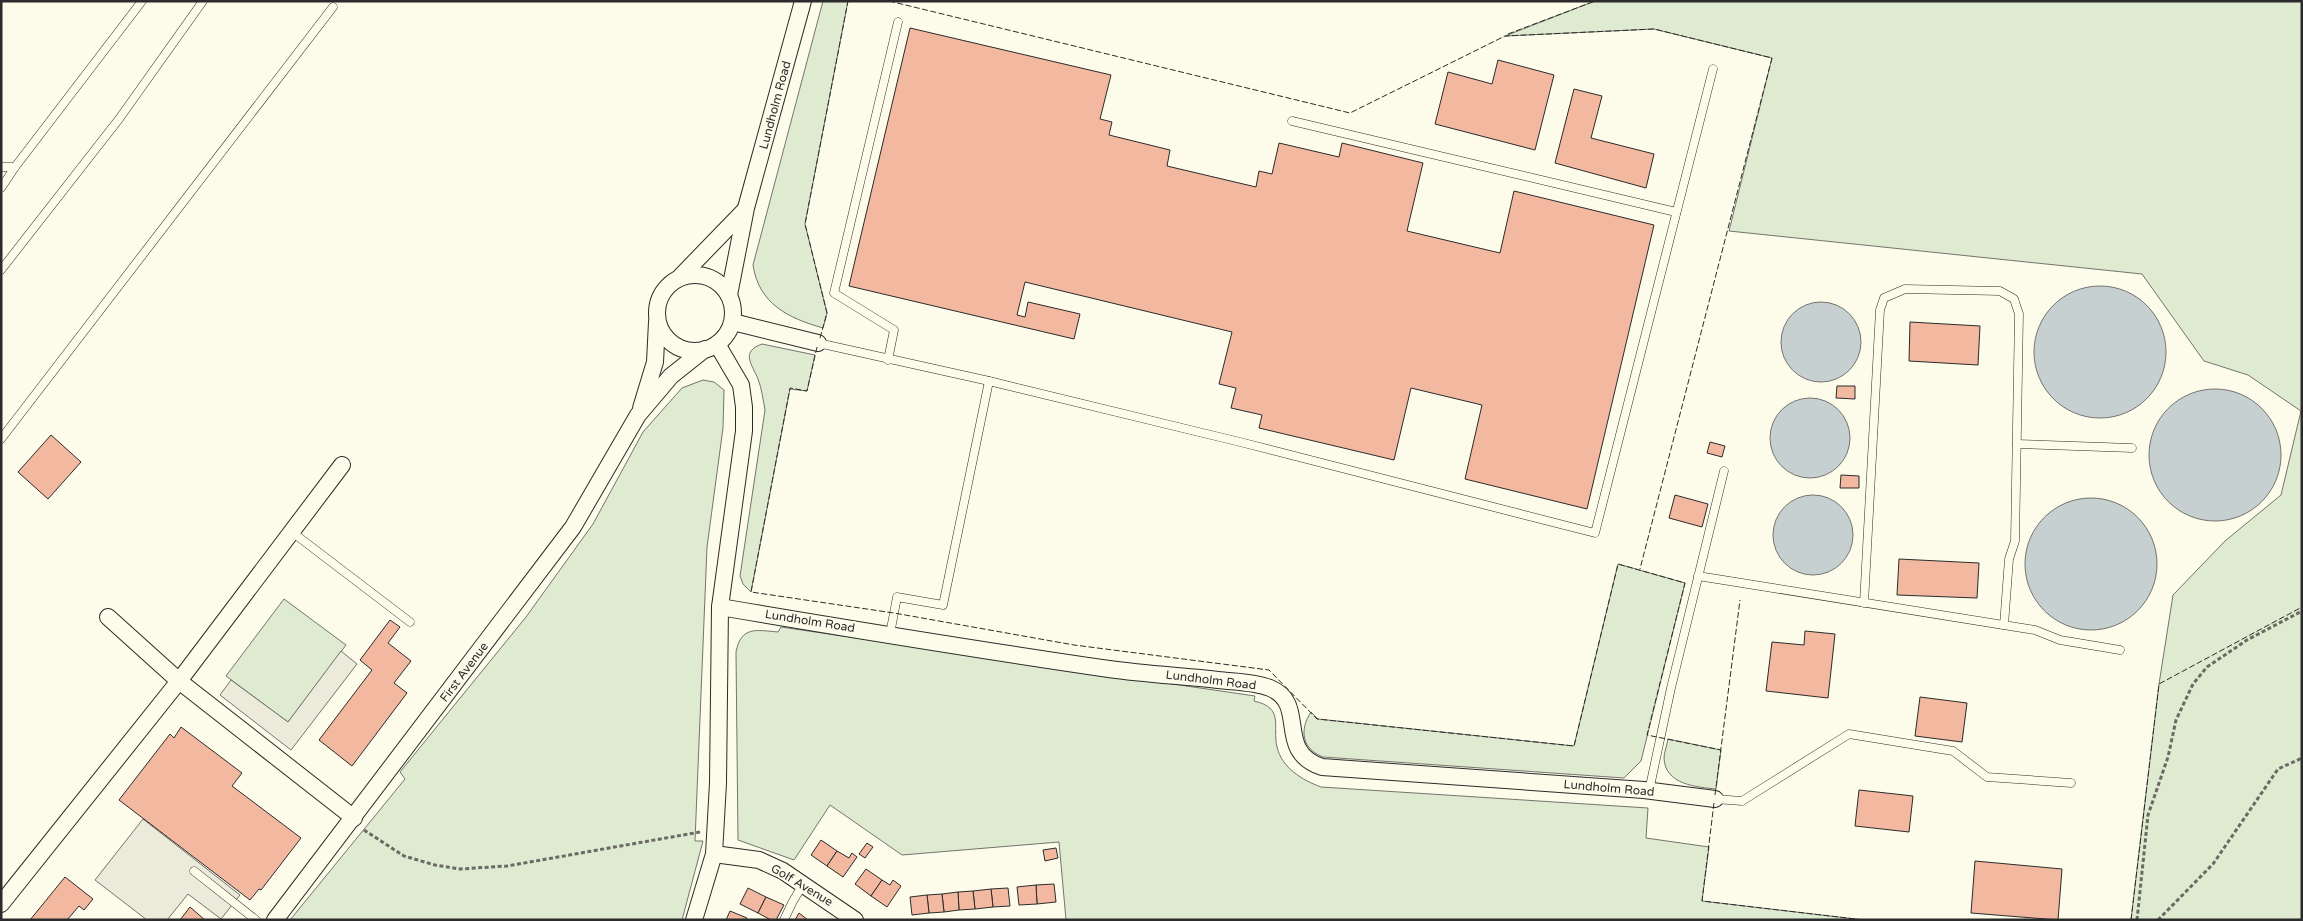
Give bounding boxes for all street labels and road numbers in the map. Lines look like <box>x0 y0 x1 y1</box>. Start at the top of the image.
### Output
street label: Lundholm Road <box>756 59 794 151</box>
street label: Lundholm Road <box>764 607 856 635</box>
street label: First Avenue <box>437 639 491 705</box>
street label: Lundholm Road <box>1165 668 1257 692</box>
street label: Lundholm Road <box>1563 777 1655 799</box>
street label: Golf Avenue <box>768 861 836 909</box>

